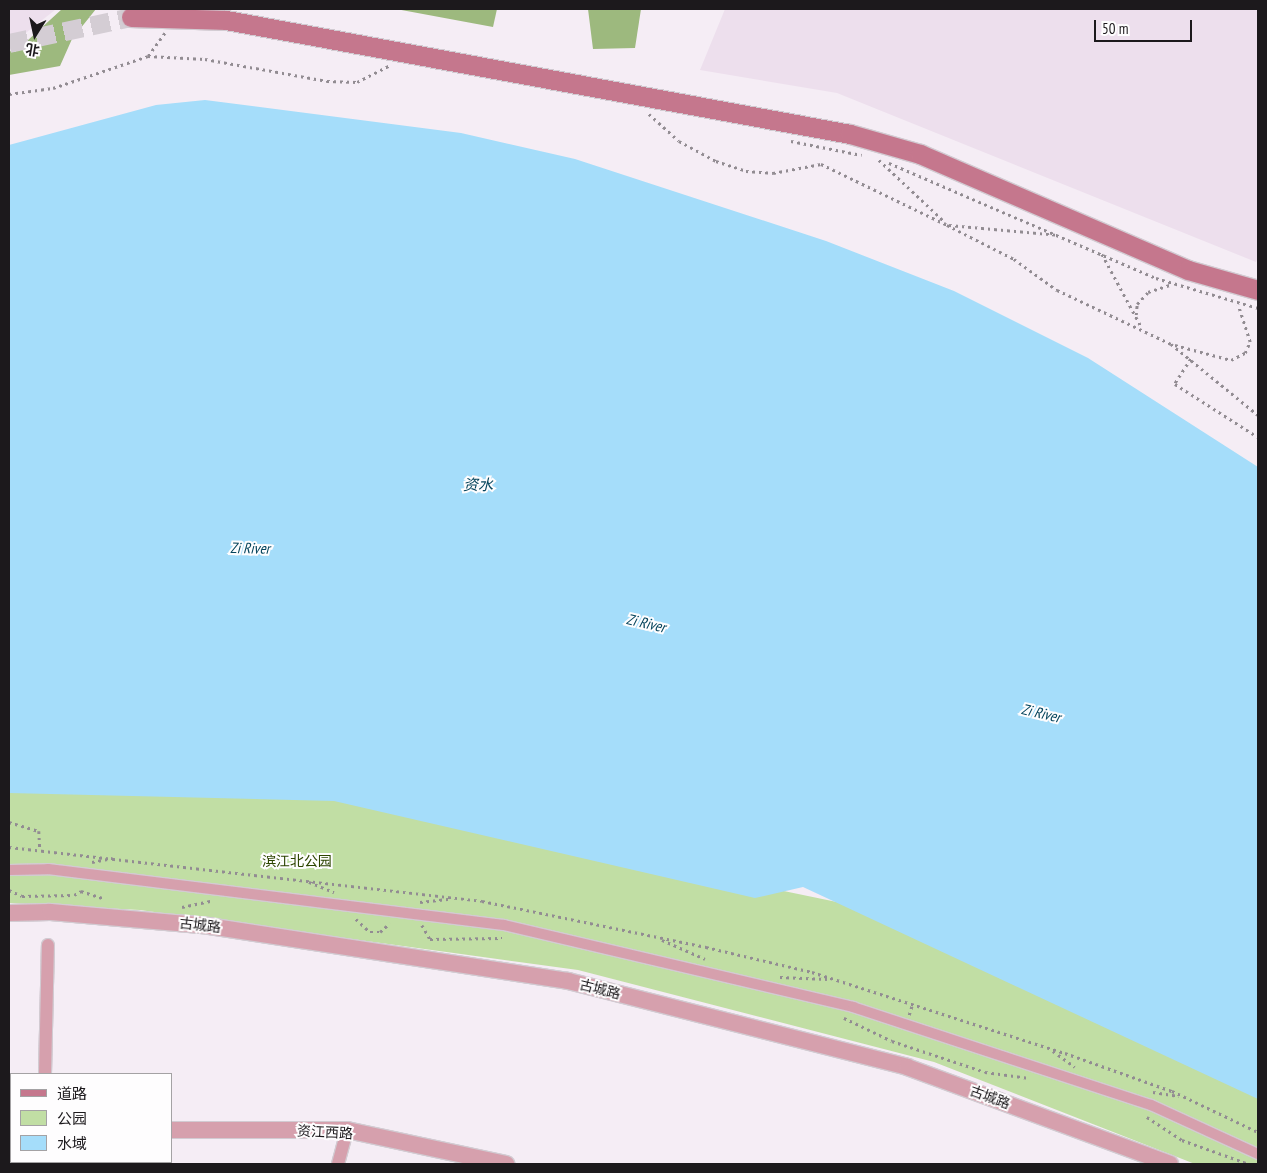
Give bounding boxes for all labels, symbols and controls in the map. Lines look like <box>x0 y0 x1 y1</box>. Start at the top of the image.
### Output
north arrow <box>10 10 60 60</box>
scale bar <box>1097 10 1194 42</box>
text: 50 m <box>1102 19 1128 38</box>
text: 北 <box>24 40 41 60</box>
water label: 资水 <box>463 476 493 494</box>
water label: Zi River <box>230 539 270 557</box>
water label: Zi River <box>625 610 667 636</box>
water label: Zi River <box>1020 700 1062 726</box>
park label: 滨江北公园 <box>262 853 332 869</box>
street label: 古城路 <box>178 914 222 936</box>
street label: 古城路 <box>578 976 622 1002</box>
legend <box>10 1073 172 1163</box>
street label: 古城路 <box>967 1082 1013 1112</box>
text: 道路 <box>57 1084 87 1103</box>
text: 公园 <box>57 1109 87 1128</box>
street label: 资江西路 <box>297 1122 353 1142</box>
text: 水域 <box>57 1134 87 1153</box>

